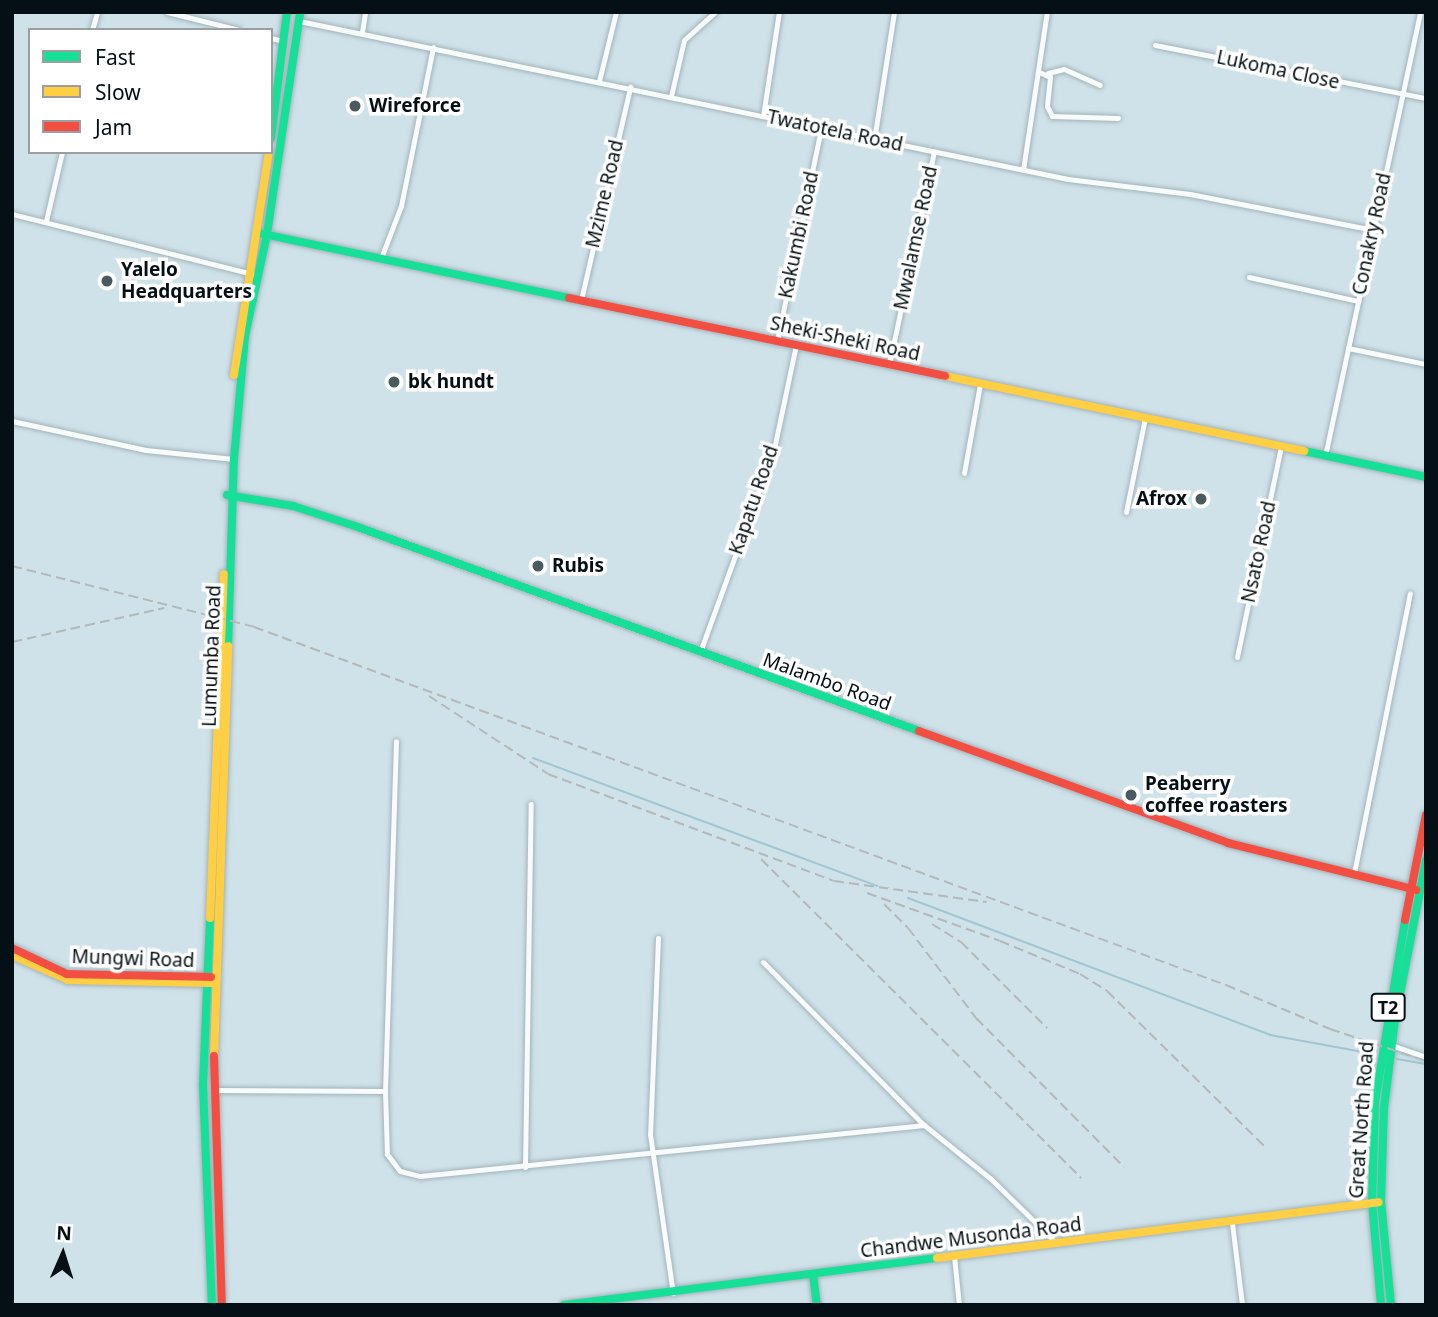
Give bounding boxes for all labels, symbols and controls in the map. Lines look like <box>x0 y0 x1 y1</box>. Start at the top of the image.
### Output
legend <box>28 28 273 154</box>
text: Fast <box>95 43 135 71</box>
street label: Lukoma Close <box>1215 46 1341 94</box>
text: Slow <box>95 78 141 106</box>
place label: Wireforce <box>369 95 461 117</box>
marker: Wireforce <box>347 98 363 114</box>
street label: Twatotela Road <box>765 106 905 156</box>
text: Jam <box>95 113 132 141</box>
street label: Mzime Road <box>582 138 628 250</box>
street label: Mwalamse Road <box>890 164 942 312</box>
street label: Kakumbi Road <box>774 169 824 301</box>
street label: Conakry Road <box>1348 171 1396 297</box>
place label: Yalelo Headquarters <box>121 259 252 303</box>
marker: Yalelo Headquarters <box>99 273 115 289</box>
street label: Sheki-Sheki Road <box>768 312 922 366</box>
place label: bk hundt <box>408 371 494 393</box>
marker: bk hundt <box>386 374 402 390</box>
street label: Kapatu Road <box>725 442 783 558</box>
place label: Afrox <box>1136 488 1187 510</box>
marker: Afrox <box>1193 491 1209 507</box>
street label: Nsato Road <box>1237 499 1281 605</box>
place label: Rubis <box>552 555 604 577</box>
marker: Rubis <box>530 558 546 574</box>
street label: Lumumba Road <box>198 585 226 727</box>
street label: Malambo Road <box>760 648 894 716</box>
place label: Peaberry coffee roasters <box>1145 773 1287 817</box>
marker: Peaberry coffee roasters <box>1123 787 1139 803</box>
street label: Mungwi Road <box>71 945 195 973</box>
road number: T2 <box>1370 992 1406 1022</box>
street label: Great North Road <box>1345 1041 1379 1199</box>
street label: Chandwe Musonda Road <box>859 1213 1083 1263</box>
north arrow <box>28 1219 98 1289</box>
text: N <box>56 1220 72 1246</box>

